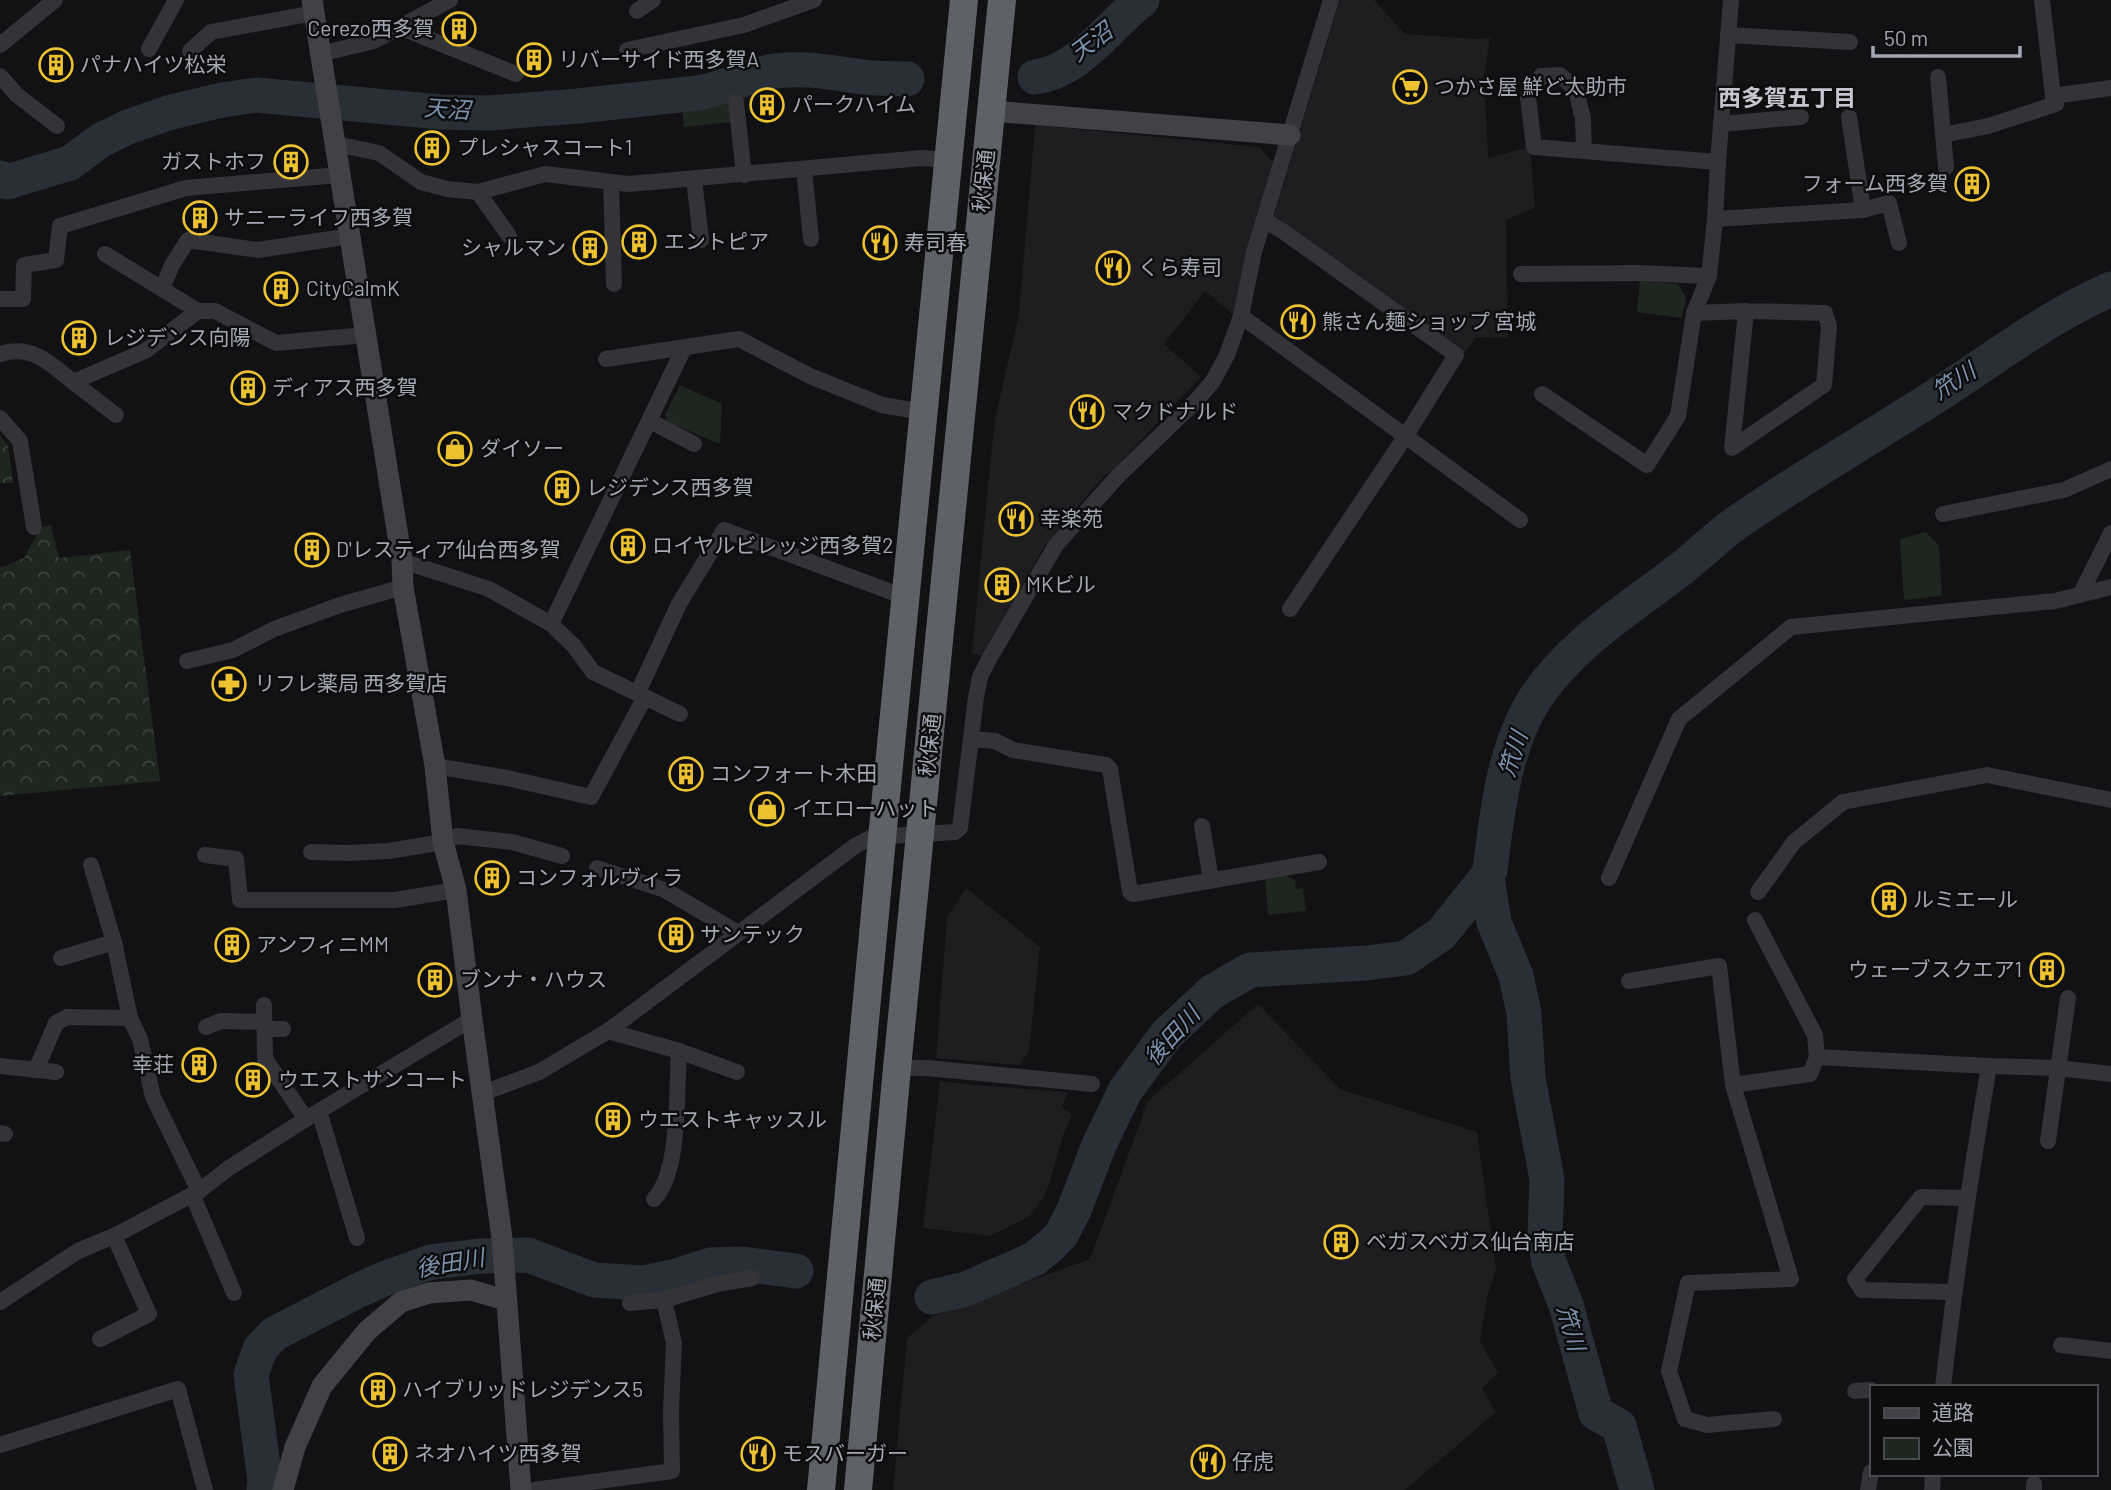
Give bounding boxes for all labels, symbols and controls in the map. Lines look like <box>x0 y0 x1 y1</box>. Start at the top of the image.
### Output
building icon: Cerezo西多賀 <box>440 10 478 48</box>
water label: 天沼 <box>1064 14 1120 66</box>
scale bar <box>1873 14 2020 58</box>
place label: Cerezo西多賀 <box>308 15 434 40</box>
text: 50 m <box>1884 25 1928 50</box>
building icon: リバーサイド西多賀A <box>515 41 553 79</box>
building icon: パナハイツ松栄 <box>37 46 75 84</box>
place label: リバーサイド西多賀A <box>558 46 760 71</box>
place label: パナハイツ松栄 <box>80 51 227 76</box>
supermarket icon: つかさ屋 鮮ど太助市 <box>1391 68 1429 106</box>
place label: つかさ屋 鮮ど太助市 <box>1434 73 1627 98</box>
district label: 西多賀五丁目 <box>1718 83 1856 111</box>
building icon: パークハイム <box>748 86 786 124</box>
place label: パークハイム <box>792 91 916 116</box>
water label: 天沼 <box>423 92 474 124</box>
building icon: プレシャスコート1 <box>413 129 451 167</box>
place label: プレシャスコート1 <box>457 134 632 159</box>
building icon: ガストホフ <box>272 143 310 181</box>
place label: ガストホフ <box>161 148 266 173</box>
street label: 秋保通 <box>967 148 998 213</box>
building icon: フォーム西多賀 <box>1953 165 1991 203</box>
place label: フォーム西多賀 <box>1802 170 1948 195</box>
building icon: サニーライフ西多賀 <box>181 199 219 237</box>
place label: サニーライフ西多賀 <box>224 204 413 229</box>
building icon: エントピア <box>620 223 658 261</box>
restaurant icon: 寿司春 <box>861 224 899 262</box>
place label: エントピア <box>664 228 769 253</box>
building icon: シャルマン <box>571 229 609 267</box>
place label: 寿司春 <box>904 229 967 254</box>
place label: シャルマン <box>461 234 566 259</box>
restaurant icon: くら寿司 <box>1094 249 1132 287</box>
place label: くら寿司 <box>1138 254 1222 279</box>
building icon: CityCalmK <box>262 270 300 308</box>
place label: CityCalmK <box>306 275 400 300</box>
restaurant icon: 熊さん麺ショップ 宮城 <box>1279 303 1317 341</box>
place label: 熊さん麺ショップ 宮城 <box>1322 308 1536 333</box>
building icon: レジデンス向陽 <box>60 319 98 357</box>
place label: レジデンス向陽 <box>104 324 251 349</box>
water label: 笊川 <box>1927 354 1983 404</box>
building icon: ディアス西多賀 <box>229 369 267 407</box>
place label: ディアス西多賀 <box>272 374 418 399</box>
restaurant icon: マクドナルド <box>1068 393 1106 431</box>
place label: マクドナルド <box>1112 398 1238 423</box>
shop icon: ダイソー <box>436 430 474 468</box>
place label: ダイソー <box>480 435 564 460</box>
building icon: レジデンス西多賀 <box>543 469 581 507</box>
place label: レジデンス西多賀 <box>586 474 754 499</box>
restaurant icon: 幸楽苑 <box>997 500 1035 538</box>
place label: 幸楽苑 <box>1040 505 1103 530</box>
building icon: ロイヤルビレッジ西多賀2 <box>609 527 647 565</box>
building icon: D'レスティア仙台西多賀 <box>293 531 331 569</box>
place label: ロイヤルビレッジ西多賀2 <box>652 532 894 557</box>
place label: D'レスティア仙台西多賀 <box>336 536 561 561</box>
building icon: MKビル <box>983 566 1021 604</box>
place label: MKビル <box>1026 571 1096 596</box>
pharmacy icon: リフレ薬局 西多賀店 <box>210 665 248 703</box>
place label: リフレ薬局 西多賀店 <box>254 670 447 695</box>
street label: 秋保通 <box>913 712 944 777</box>
water label: 笊川 <box>1492 725 1533 780</box>
building icon: コンフォート木田 <box>667 755 705 793</box>
place label: コンフォート木田 <box>710 760 877 785</box>
shop icon: イエローハット <box>748 790 786 828</box>
place label: イエローハット <box>792 795 938 820</box>
building icon: コンフォルヴィラ <box>473 859 511 897</box>
place label: コンフォルヴィラ <box>516 864 683 889</box>
building icon: ルミエール <box>1870 881 1908 919</box>
place label: ルミエール <box>1913 886 2018 911</box>
building icon: サンテック <box>657 916 695 954</box>
place label: サンテック <box>700 921 805 946</box>
building icon: アンフィニMM <box>213 926 251 964</box>
place label: アンフィニMM <box>256 931 389 956</box>
building icon: ウェーブスクエア1 <box>2028 951 2066 989</box>
place label: ウェーブスクエア1 <box>1848 956 2022 981</box>
building icon: ブンナ・ハウス <box>416 961 454 999</box>
place label: ブンナ・ハウス <box>460 966 607 991</box>
water label: 後田川 <box>1138 998 1207 1070</box>
building icon: 幸荘 <box>180 1046 218 1084</box>
place label: 幸荘 <box>132 1051 174 1076</box>
building icon: ウエストサンコート <box>234 1061 272 1099</box>
place label: ウエストサンコート <box>278 1066 467 1091</box>
building icon: ウエストキャッスル <box>594 1101 632 1139</box>
place label: ウエストキャッスル <box>638 1106 827 1131</box>
building icon: ベガスベガス仙台南店 <box>1322 1223 1360 1261</box>
place label: ベガスベガス仙台南店 <box>1366 1228 1575 1253</box>
water label: 後田川 <box>413 1242 489 1282</box>
street label: 秋保通 <box>858 1276 889 1341</box>
water label: 笊川 <box>1552 1302 1593 1357</box>
building icon: ハイブリッドレジデンス5 <box>359 1371 397 1409</box>
place label: ハイブリッドレジデンス5 <box>402 1376 643 1401</box>
legend <box>1870 1385 2097 1476</box>
text: 道路 <box>1932 1399 1974 1424</box>
text: 公園 <box>1932 1434 1974 1459</box>
building icon: ネオハイツ西多賀 <box>371 1435 409 1473</box>
restaurant icon: モスバーガー <box>739 1435 777 1473</box>
place label: ネオハイツ西多賀 <box>414 1440 582 1465</box>
place label: モスバーガー <box>782 1440 908 1465</box>
restaurant icon: 仔虎 <box>1189 1443 1227 1481</box>
place label: 仔虎 <box>1232 1448 1274 1473</box>

